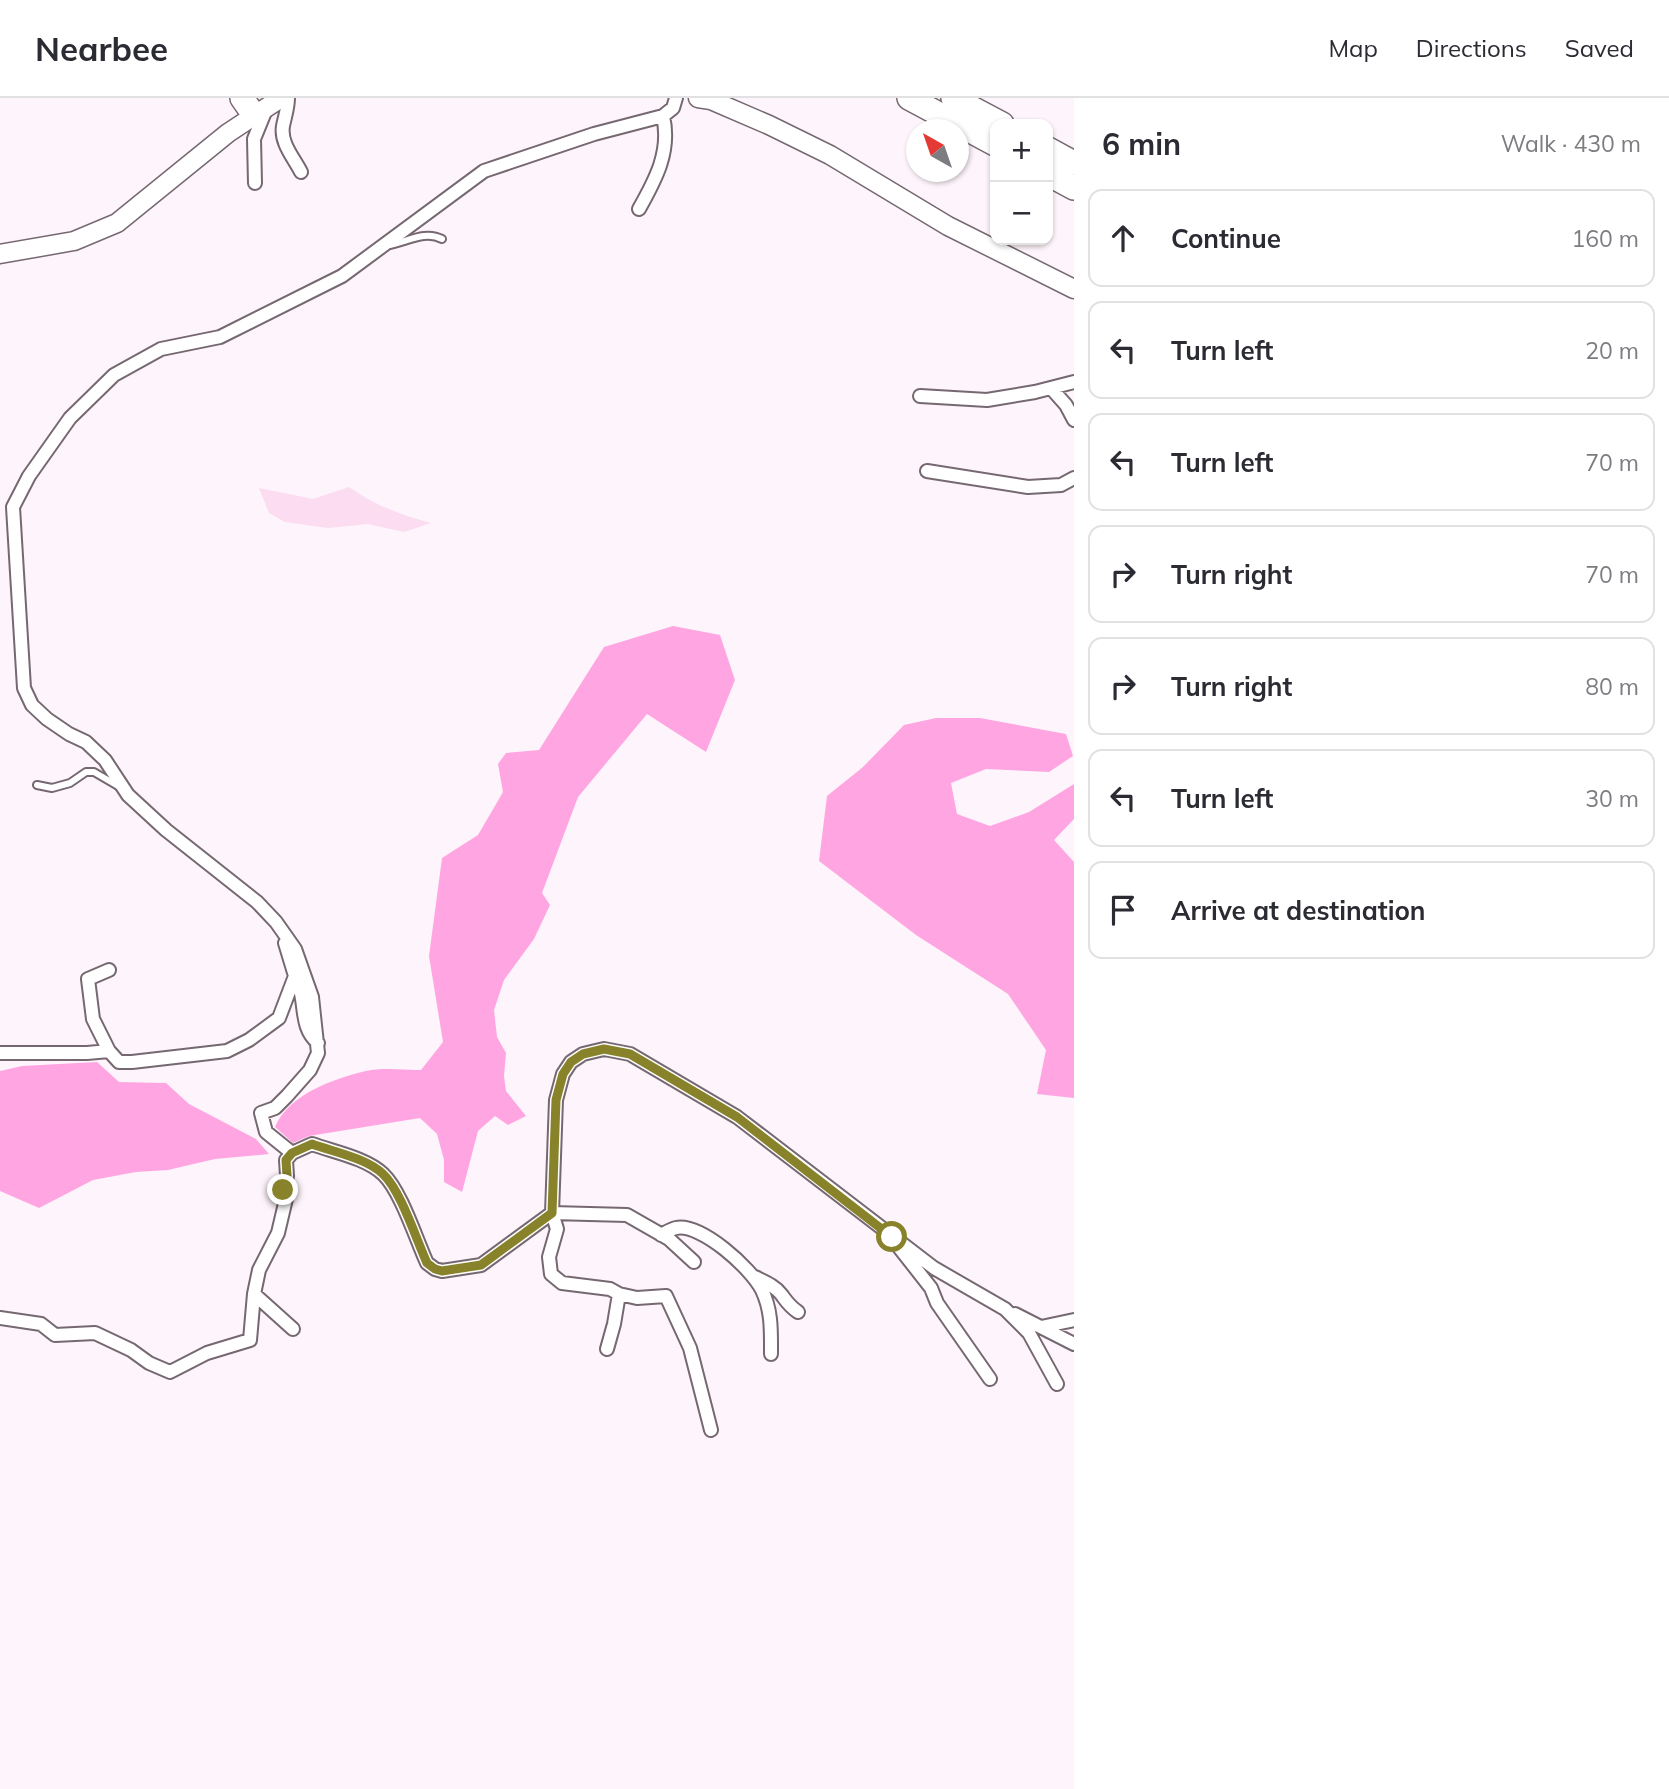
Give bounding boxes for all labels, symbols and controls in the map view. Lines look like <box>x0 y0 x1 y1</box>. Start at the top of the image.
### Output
text: Nearbee <box>35 28 168 69</box>
text: Map <box>1328 33 1378 63</box>
text: Directions <box>1416 33 1527 63</box>
text: Saved <box>1565 33 1634 63</box>
north arrow <box>906 119 969 182</box>
map controls <box>990 119 1053 245</box>
button: + <box>990 119 1053 182</box>
text: 6 min <box>1102 125 1181 163</box>
text: Walk · 430 m <box>1501 129 1641 158</box>
button: − <box>990 182 1053 245</box>
icon: ahead <box>1104 219 1142 257</box>
text: Continue <box>1171 222 1281 255</box>
text: 160 m <box>1571 224 1639 253</box>
icon: left <box>1104 331 1142 369</box>
text: Turn left <box>1171 334 1273 367</box>
text: 20 m <box>1585 336 1639 365</box>
icon: left <box>1104 443 1142 481</box>
text: Turn left <box>1171 446 1273 479</box>
text: 70 m <box>1585 448 1639 477</box>
icon: right <box>1104 555 1142 593</box>
text: Turn right <box>1171 558 1292 591</box>
text: 70 m <box>1585 560 1639 589</box>
icon: right <box>1104 667 1142 705</box>
text: Turn right <box>1171 670 1292 703</box>
text: 80 m <box>1585 672 1639 701</box>
icon: left <box>1104 779 1142 817</box>
text: Turn left <box>1171 782 1273 815</box>
text: 30 m <box>1585 784 1639 813</box>
icon: arrive <box>1104 891 1142 929</box>
text: Arrive at destination <box>1171 894 1426 927</box>
route end <box>267 1174 298 1205</box>
route start <box>876 1221 907 1252</box>

